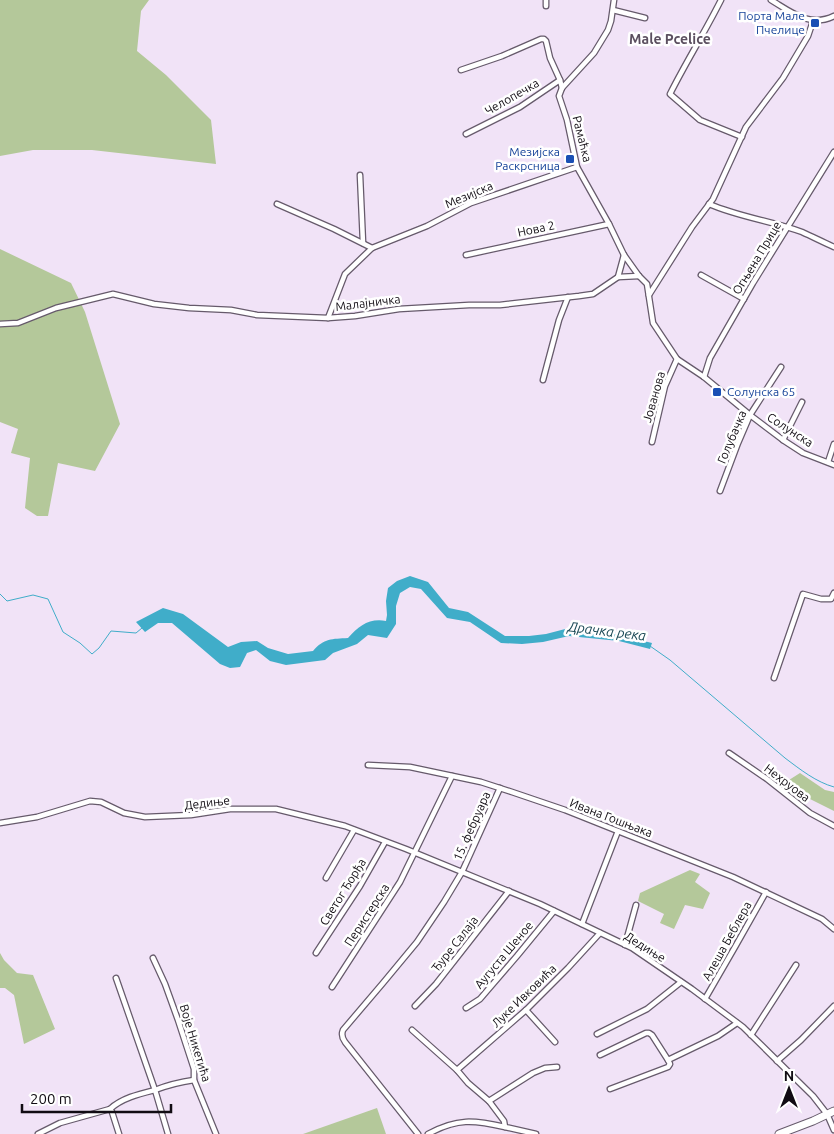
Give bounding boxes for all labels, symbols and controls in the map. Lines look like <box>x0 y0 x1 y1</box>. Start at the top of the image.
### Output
place label: Порта Мале Пчелице <box>738 9 805 36</box>
marker: Порта Мале Пчелице <box>809 17 821 29</box>
district label: Male Pcelice <box>629 31 711 47</box>
street label: Челопечка <box>482 76 541 117</box>
street label: Рамаћка <box>570 114 595 163</box>
place label: Мезијска Раскрсница <box>495 145 560 172</box>
marker: Мезијска Раскрсница <box>564 153 576 165</box>
street label: Мезијска <box>443 179 495 210</box>
street label: Нова 2 <box>516 218 556 239</box>
street label: Огњена Прице <box>730 219 783 297</box>
street label: Малајничка <box>335 292 401 313</box>
street label: Јованова <box>640 370 667 424</box>
place label: Солунска 65 <box>727 385 795 398</box>
marker: Солунска 65 <box>711 386 723 398</box>
street label: Голубачка <box>715 408 749 465</box>
street label: Солунска <box>765 410 816 449</box>
water label: Драчка река <box>565 618 647 644</box>
street label: Нехруова <box>762 761 813 804</box>
street label: 15. фебруара <box>451 789 493 862</box>
street label: Дедиње <box>183 793 231 812</box>
street label: Ивана Гошњака <box>568 796 654 839</box>
street label: Светог Ђорђа <box>317 856 368 928</box>
street label: Перистерска <box>342 881 392 948</box>
street label: Алеша Беблера <box>699 899 754 983</box>
street label: Ђуре Салаја <box>429 913 480 974</box>
street label: Аугуста Шеное <box>472 919 535 991</box>
street label: Дедиње <box>622 929 668 964</box>
street label: Луке Ивковића <box>489 962 559 1030</box>
street label: Воје Никетића <box>177 1002 213 1083</box>
north arrow <box>764 1064 814 1114</box>
text: N <box>784 1068 794 1084</box>
scale bar <box>22 1082 171 1114</box>
text: 200 m <box>30 1090 72 1107</box>

